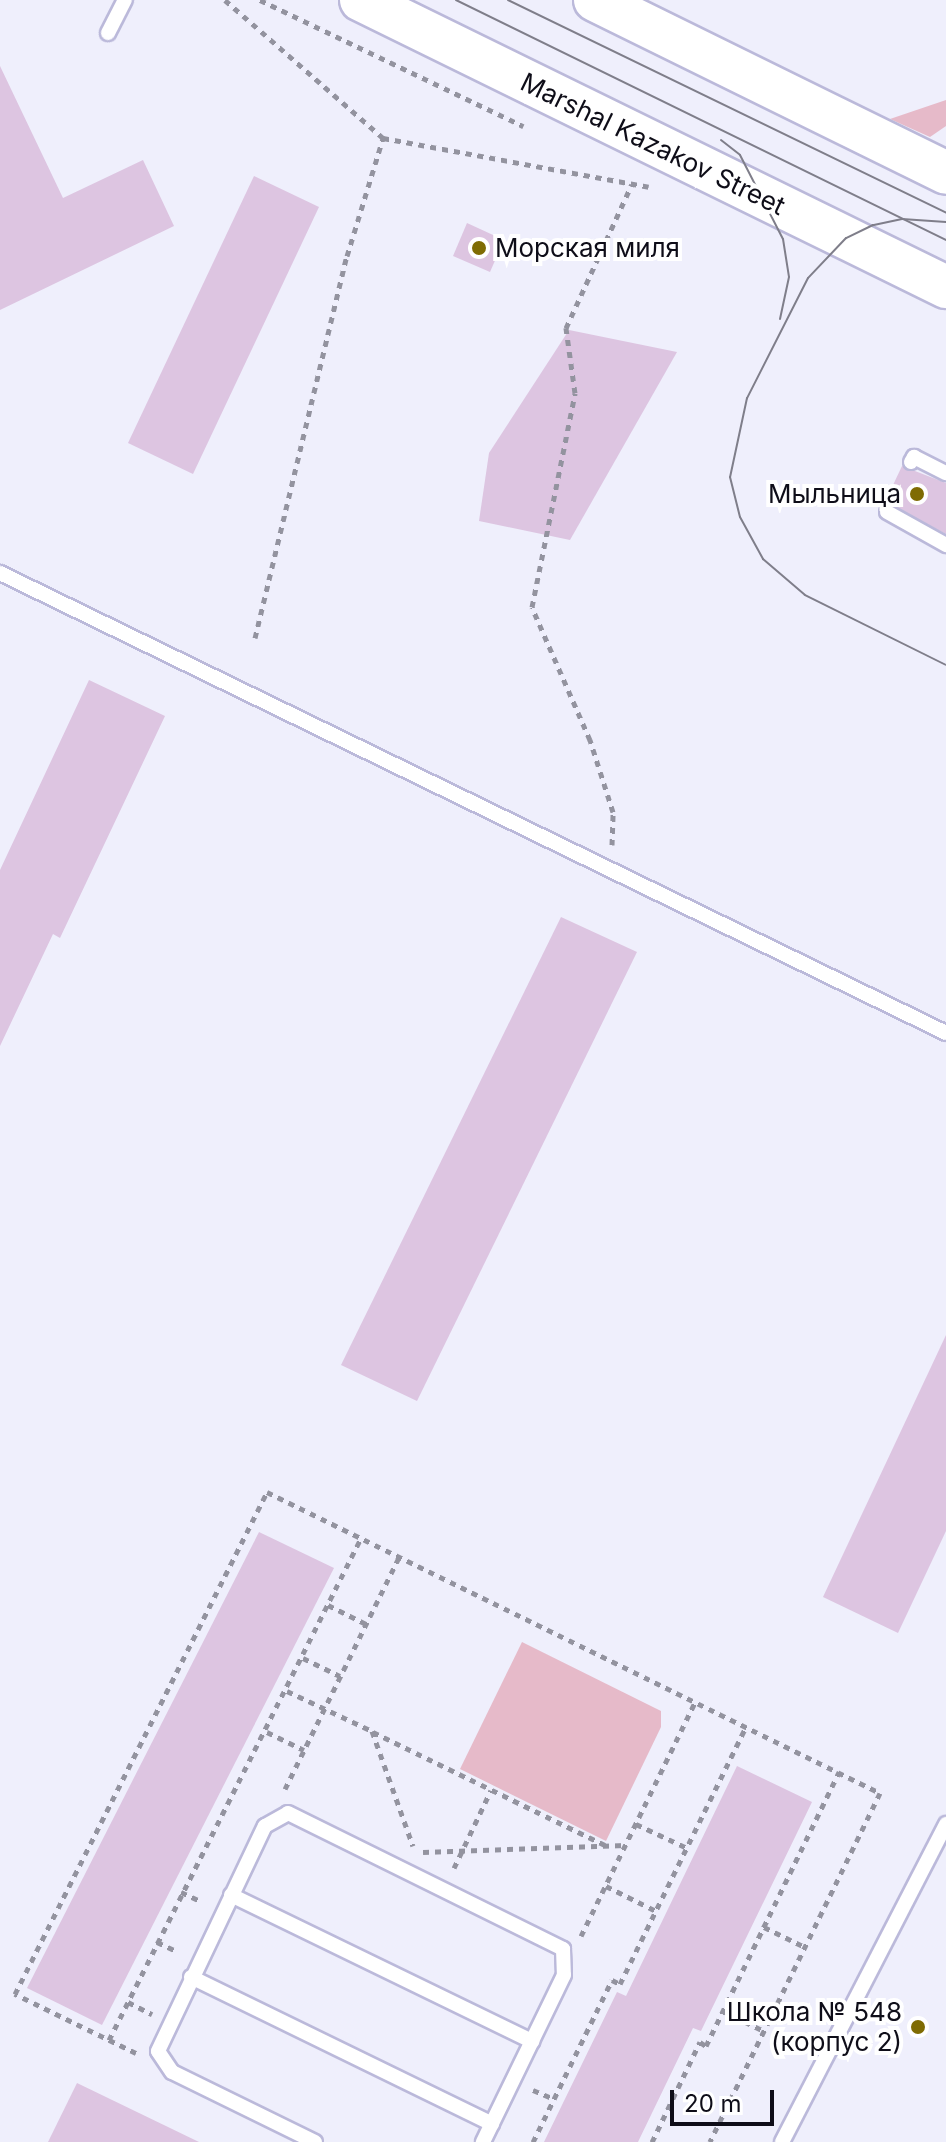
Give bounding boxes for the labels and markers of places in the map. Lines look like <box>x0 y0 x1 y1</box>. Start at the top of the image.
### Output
place label: Морская миля <box>495 232 680 264</box>
marker: Морская миля <box>470 239 488 257</box>
place label: Мыльница <box>768 478 901 510</box>
marker: Мыльница <box>908 485 926 503</box>
place label: Школа № 548 (корпус 2) <box>727 1996 902 2058</box>
marker: Школа № 548 (корпус 2) <box>909 2018 927 2036</box>

